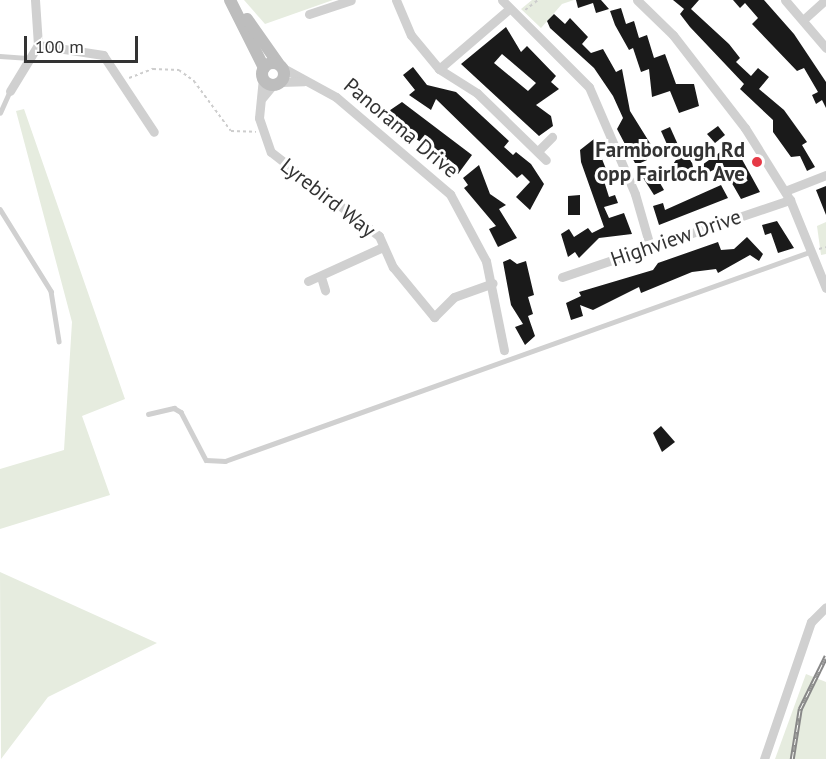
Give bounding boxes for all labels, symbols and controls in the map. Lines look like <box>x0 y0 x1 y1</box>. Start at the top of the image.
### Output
scale bar <box>27 24 141 62</box>
text: 100 m <box>35 35 84 58</box>
street label: Panorama Drive <box>339 73 463 183</box>
place label: Farmborough Rd opp Fairloch Ave <box>595 137 745 187</box>
street label: Lyrebird Way <box>275 153 381 243</box>
marker: Farmborough Rd opp Fairloch Ave <box>750 155 764 169</box>
street label: Highview Drive <box>607 204 745 272</box>

